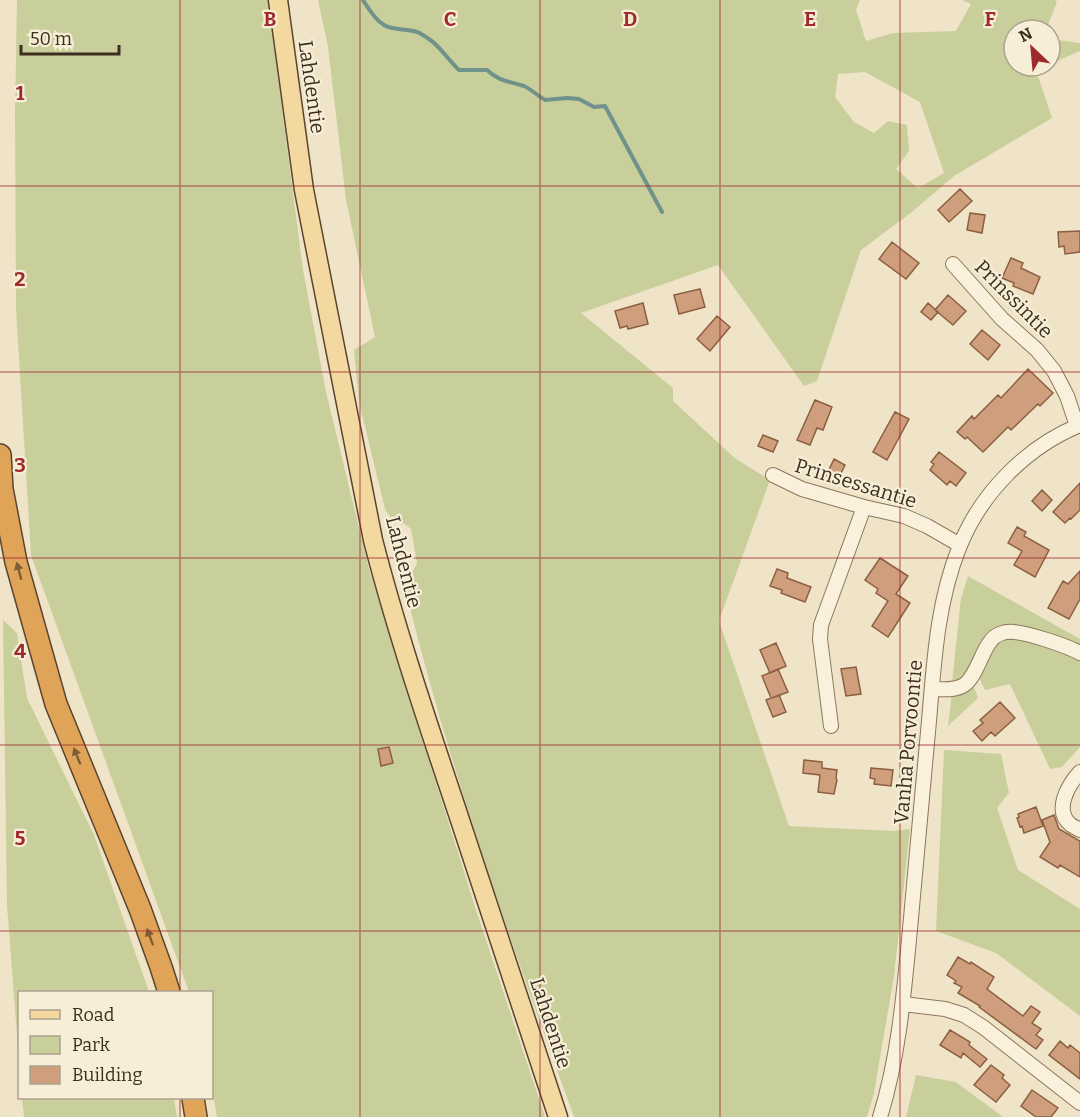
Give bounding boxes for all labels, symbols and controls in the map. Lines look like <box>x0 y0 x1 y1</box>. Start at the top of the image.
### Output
text: B <box>264 7 277 31</box>
text: C <box>444 7 456 31</box>
text: D <box>623 7 637 31</box>
text: E <box>804 7 816 31</box>
text: F <box>984 7 996 31</box>
scale bar <box>21 18 118 56</box>
north arrow <box>1002 18 1062 78</box>
text: N <box>1016 24 1035 46</box>
text: 50 m <box>30 28 72 50</box>
street label: Lahdentie <box>294 39 330 135</box>
text: 1 <box>16 81 25 105</box>
street label: Prinssintie <box>970 255 1058 343</box>
text: 2 <box>14 267 26 291</box>
text: 3 <box>14 453 26 477</box>
street label: Prinsessantie <box>792 453 920 513</box>
street label: Lahdentie <box>381 514 427 610</box>
one-way arrow <box>14 561 23 579</box>
text: 4 <box>14 639 26 663</box>
street label: Vanha Porvoontie <box>889 659 927 825</box>
one-way arrow <box>72 747 82 765</box>
text: 5 <box>15 826 26 850</box>
one-way arrow <box>145 928 154 946</box>
street label: Lahdentie <box>525 975 577 1071</box>
legend <box>18 991 213 1099</box>
text: Road <box>72 1004 115 1026</box>
text: Park <box>72 1034 111 1056</box>
text: Building <box>72 1064 143 1086</box>

